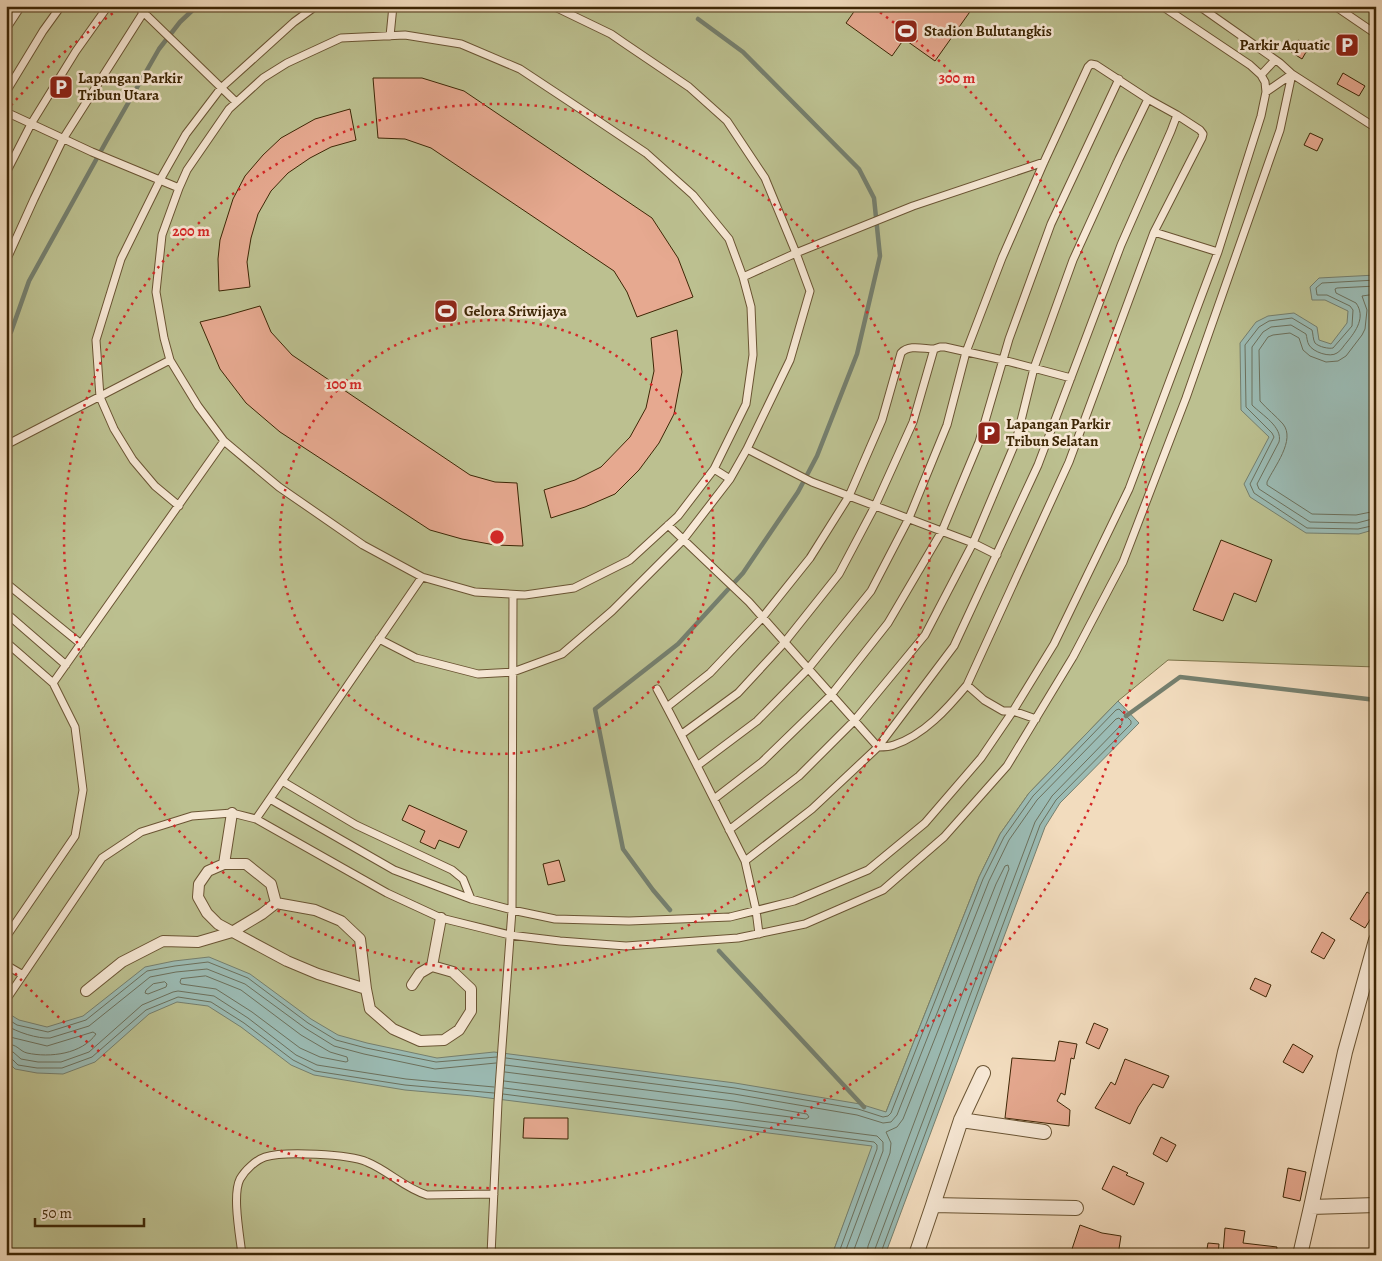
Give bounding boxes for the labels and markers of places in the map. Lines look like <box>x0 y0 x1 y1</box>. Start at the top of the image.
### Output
sports icon: Stadion Bulutangkis <box>893 18 919 44</box>
place label: Stadion Bulutangkis <box>924 21 1052 41</box>
parking icon: Parkir Aquatic <box>1334 32 1360 58</box>
place label: Parkir Aquatic <box>1239 35 1330 55</box>
place label: Lapangan Parkir Tribun Utara <box>78 68 183 105</box>
parking icon: Lapangan Parkir Tribun Utara <box>48 74 74 100</box>
sports icon: Gelora Sriwijaya <box>433 298 459 324</box>
place label: Gelora Sriwijaya <box>464 301 568 321</box>
place label: Lapangan Parkir Tribun Selatan <box>1006 414 1111 451</box>
parking icon: Lapangan Parkir Tribun Selatan <box>976 420 1002 446</box>
centre of rings <box>488 528 506 546</box>

